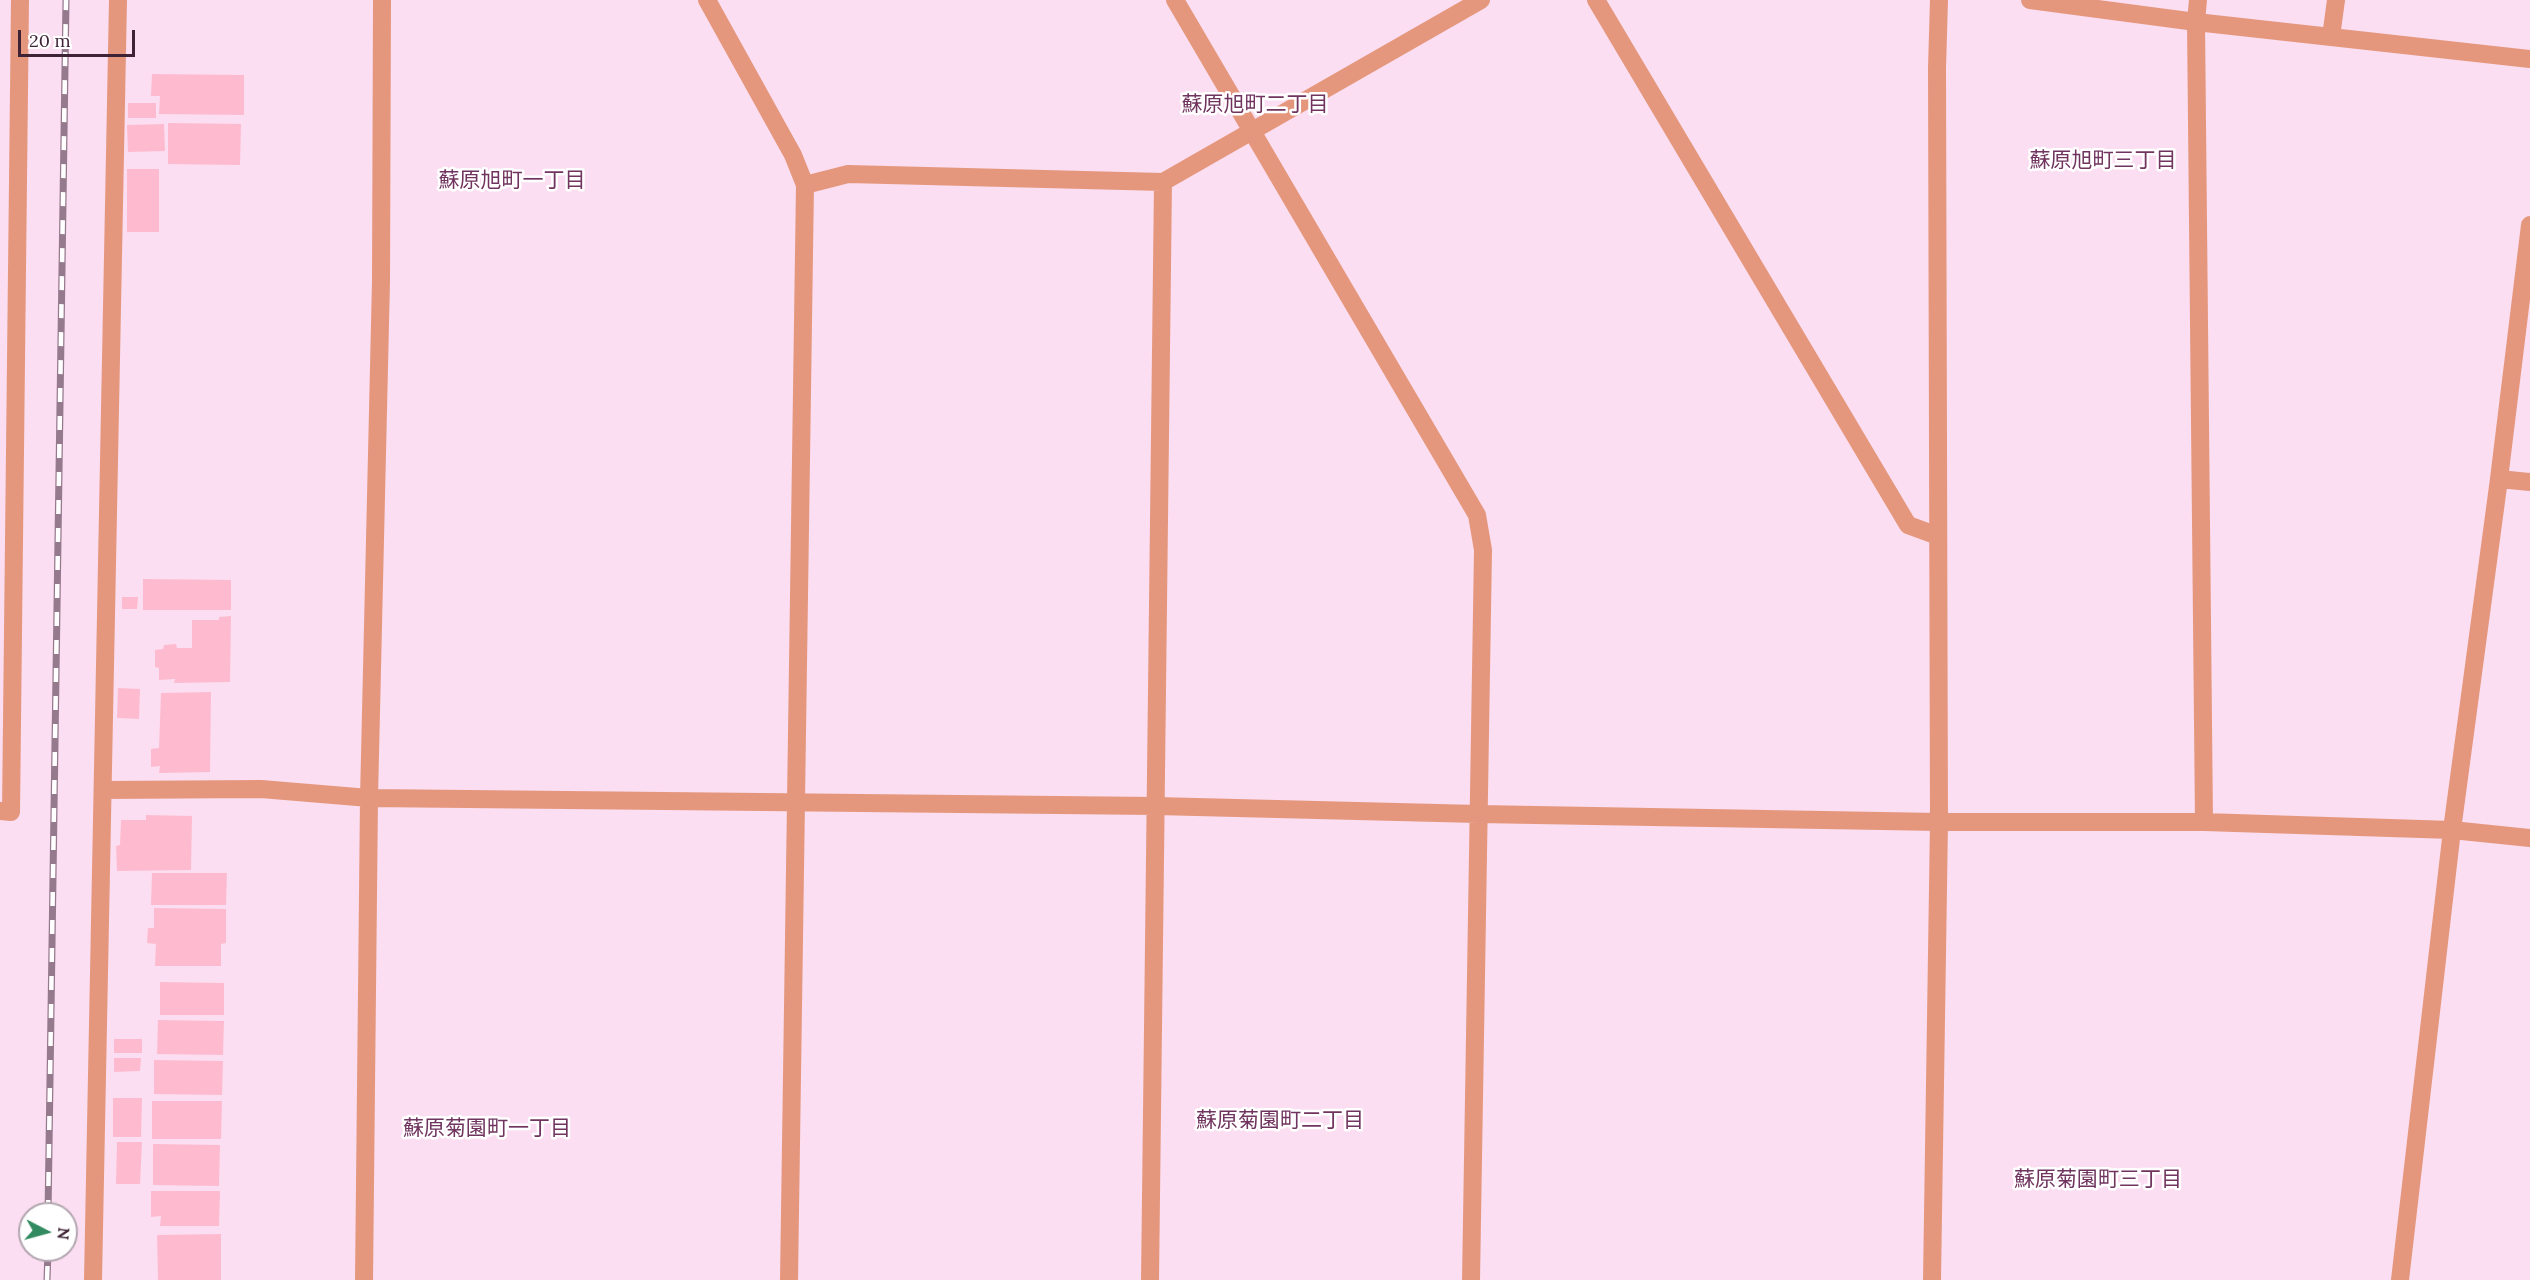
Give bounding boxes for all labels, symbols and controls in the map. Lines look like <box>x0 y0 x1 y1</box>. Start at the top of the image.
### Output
scale bar <box>21 18 138 56</box>
text: 20 m <box>29 29 71 52</box>
district label: 蘇原旭町二丁目 <box>1182 92 1328 118</box>
district label: 蘇原旭町三丁目 <box>2030 148 2176 174</box>
district label: 蘇原旭町一丁目 <box>439 168 585 194</box>
district label: 蘇原菊園町二丁目 <box>1196 1108 1364 1134</box>
district label: 蘇原菊園町一丁目 <box>403 1116 571 1142</box>
district label: 蘇原菊園町三丁目 <box>2014 1167 2182 1193</box>
north arrow <box>18 1202 78 1262</box>
text: N <box>53 1226 75 1241</box>

